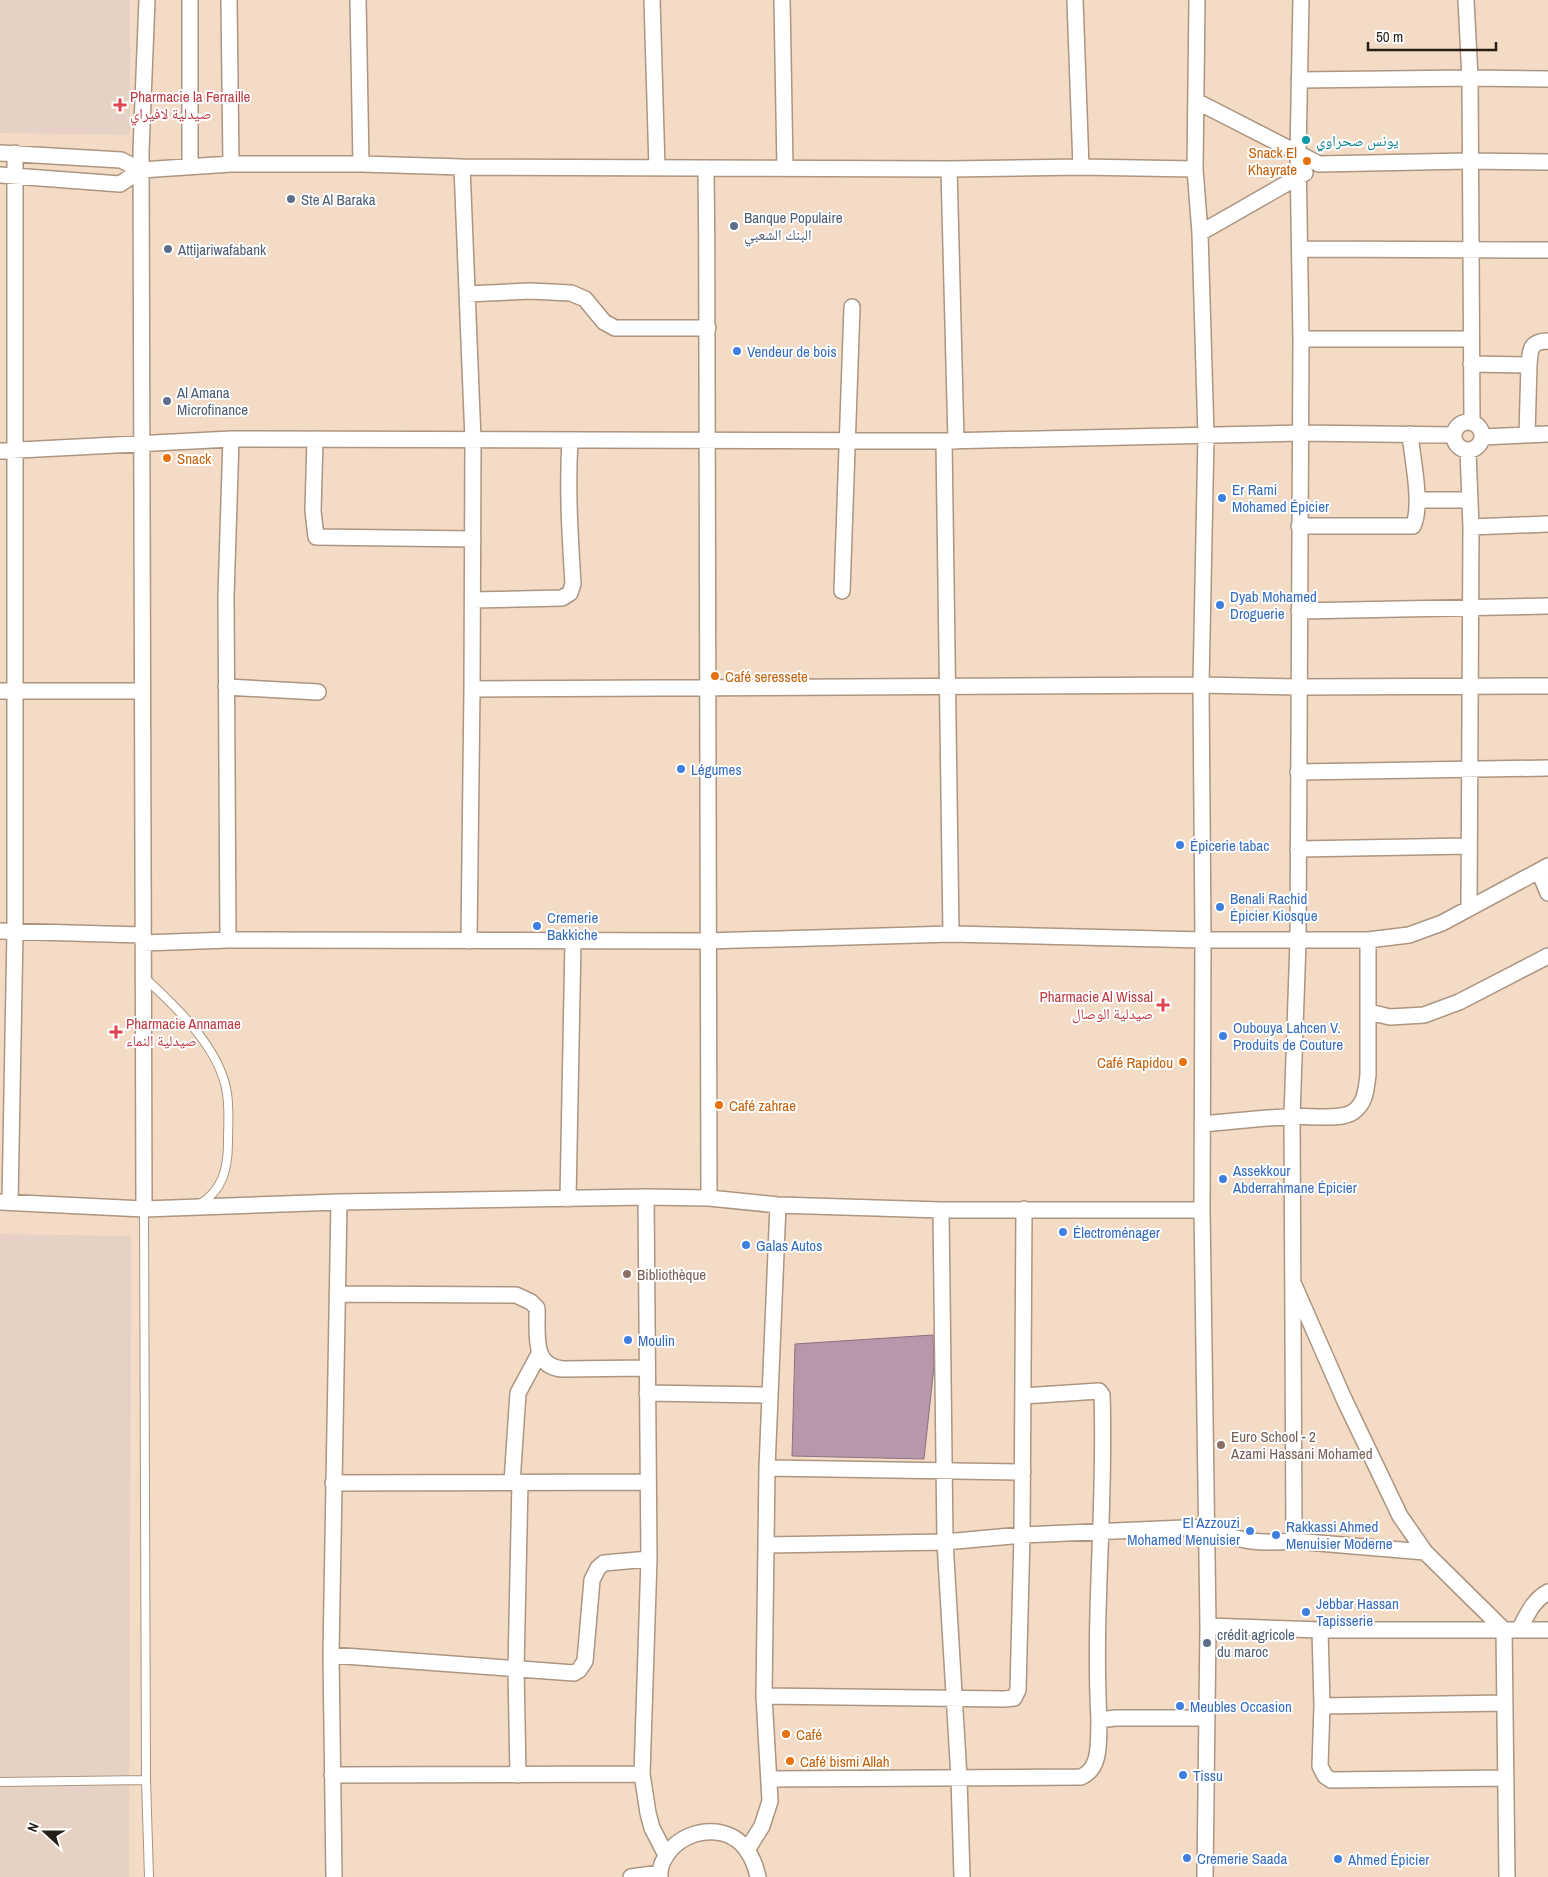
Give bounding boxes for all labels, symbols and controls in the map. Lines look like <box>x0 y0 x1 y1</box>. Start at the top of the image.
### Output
scale bar <box>1368 20 1496 52</box>
text: 50 m <box>1376 26 1403 47</box>
place label: Pharmacie la Ferraille صيدلية لافيراي <box>130 86 251 125</box>
marker: Pharmacie la Ferraille صيدلية لافيراي <box>114 99 126 111</box>
place label: يونس صحراوي <box>1316 130 1399 152</box>
marker: يونس صحراوي <box>1300 134 1312 146</box>
place label: Snack El Khayrate <box>1248 142 1297 180</box>
marker: Snack El Khayrate <box>1301 155 1313 167</box>
place label: Ste Al Baraka <box>301 189 376 210</box>
marker: Ste Al Baraka <box>285 193 297 205</box>
place label: Banque Populaire البنك الشعبي <box>744 207 843 246</box>
marker: Banque Populaire البنك الشعبي <box>728 220 740 232</box>
place label: Attijariwafabank <box>177 239 267 260</box>
marker: Attijariwafabank <box>162 243 174 255</box>
place label: Vendeur de bois <box>747 341 837 362</box>
marker: Vendeur de bois <box>731 345 743 357</box>
place label: Al Amana Microfinance <box>176 382 248 420</box>
marker: Al Amana Microfinance <box>161 395 173 407</box>
place label: Snack <box>177 448 212 469</box>
marker: Snack <box>161 452 173 464</box>
place label: Er Rami Mohamed Épicier <box>1232 479 1329 517</box>
marker: Er Rami Mohamed Épicier <box>1216 492 1228 504</box>
place label: Dyab Mohamed Droguerie <box>1230 586 1317 624</box>
marker: Dyab Mohamed Droguerie <box>1214 599 1226 611</box>
place label: Café seressete <box>725 666 808 687</box>
marker: Café seressete <box>709 670 721 682</box>
place label: Légumes <box>691 759 742 780</box>
marker: Légumes <box>675 763 687 775</box>
place label: Épicerie tabac <box>1190 835 1269 856</box>
marker: Épicerie tabac <box>1174 839 1186 851</box>
place label: Benali Rachid Épicier Kiosque <box>1230 888 1318 926</box>
marker: Benali Rachid Épicier Kiosque <box>1214 901 1226 913</box>
place label: Cremerie Bakkiche <box>547 907 598 945</box>
marker: Cremerie Bakkiche <box>531 920 543 932</box>
place label: Pharmacie Al Wissal صيدلية الوصال <box>1040 986 1153 1024</box>
marker: Pharmacie Al Wissal صيدلية الوصال <box>1157 999 1169 1011</box>
place label: Pharmacie Annamae صيدلية النماء <box>126 1013 241 1051</box>
place label: Oubouya Lahcen V. Produits de Couture <box>1233 1017 1343 1055</box>
marker: Pharmacie Annamae صيدلية النماء <box>110 1026 122 1038</box>
marker: Oubouya Lahcen V. Produits de Couture <box>1217 1030 1229 1042</box>
place label: Café Rapidou <box>1097 1052 1173 1073</box>
marker: Café Rapidou <box>1177 1056 1189 1068</box>
place label: Café zahrae <box>729 1095 796 1116</box>
marker: Café zahrae <box>713 1099 725 1111</box>
place label: Assekkour Abderrahmane Épicier <box>1232 1160 1357 1198</box>
marker: Assekkour Abderrahmane Épicier <box>1217 1173 1229 1185</box>
place label: Électroménager <box>1073 1222 1160 1243</box>
marker: Électroménager <box>1057 1226 1069 1238</box>
place label: Galas Autos <box>756 1235 822 1256</box>
marker: Galas Autos <box>740 1239 752 1251</box>
place label: Bibliothèque <box>637 1264 706 1285</box>
marker: Bibliothèque <box>621 1268 633 1280</box>
place label: Moulin <box>638 1330 675 1351</box>
marker: Moulin <box>622 1334 634 1346</box>
place label: Euro School - 2 Azami Hassani Mohamed <box>1230 1426 1373 1464</box>
marker: Euro School - 2 Azami Hassani Mohamed <box>1215 1439 1227 1451</box>
place label: El Azzouzi Mohamed Menuisier <box>1127 1512 1240 1550</box>
place label: Rakkassi Ahmed Menuisier Moderne <box>1286 1516 1393 1554</box>
marker: El Azzouzi Mohamed Menuisier <box>1244 1525 1256 1537</box>
marker: Rakkassi Ahmed Menuisier Moderne <box>1270 1529 1282 1541</box>
place label: Jebbar Hassan Tapisserie <box>1316 1593 1399 1631</box>
marker: Jebbar Hassan Tapisserie <box>1300 1606 1312 1618</box>
place label: crédit agricole du maroc <box>1217 1624 1295 1662</box>
marker: crédit agricole du maroc <box>1201 1637 1213 1649</box>
place label: Meubles Occasion <box>1190 1696 1292 1717</box>
marker: Meubles Occasion <box>1174 1700 1186 1712</box>
place label: Café <box>796 1724 822 1745</box>
marker: Café <box>780 1728 792 1740</box>
place label: Café bismi Allah <box>800 1751 890 1772</box>
marker: Café bismi Allah <box>784 1755 796 1767</box>
place label: Tissu <box>1193 1765 1223 1786</box>
marker: Tissu <box>1177 1769 1189 1781</box>
north arrow <box>20 1807 70 1857</box>
text: N <box>23 1820 43 1834</box>
place label: Cremerie Saada <box>1197 1848 1287 1869</box>
place label: Ahmed Épicier <box>1347 1849 1429 1870</box>
marker: Cremerie Saada <box>1181 1852 1193 1864</box>
marker: Ahmed Épicier <box>1332 1853 1344 1865</box>

